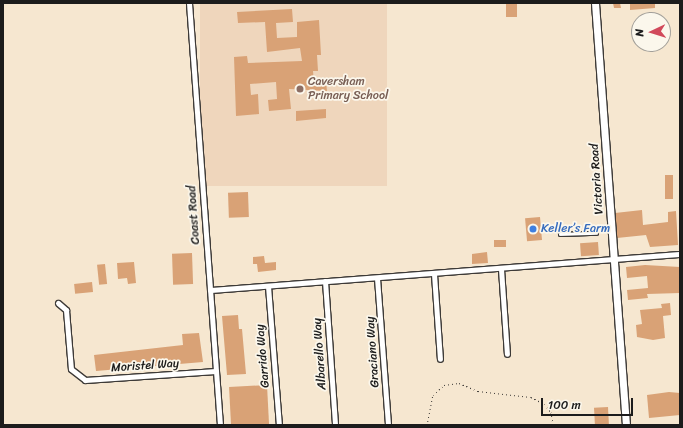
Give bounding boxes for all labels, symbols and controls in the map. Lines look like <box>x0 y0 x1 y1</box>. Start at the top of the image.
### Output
north arrow <box>631 12 671 52</box>
text: N <box>630 28 649 37</box>
place label: Caversham Primary School <box>308 75 388 103</box>
marker: Caversham Primary School <box>295 84 305 94</box>
street label: Victoria Road <box>587 143 607 215</box>
street label: Coast Road <box>185 185 203 245</box>
place label: Keller’s Farm <box>541 222 610 236</box>
marker: Keller’s Farm <box>528 224 538 234</box>
street label: Graciano Way <box>363 316 383 388</box>
street label: Albarello Way <box>310 317 330 391</box>
street label: Garrido Way <box>253 324 273 388</box>
street label: Moristel Way <box>110 356 180 376</box>
scale bar <box>543 390 635 416</box>
text: 100 m <box>548 394 581 416</box>

